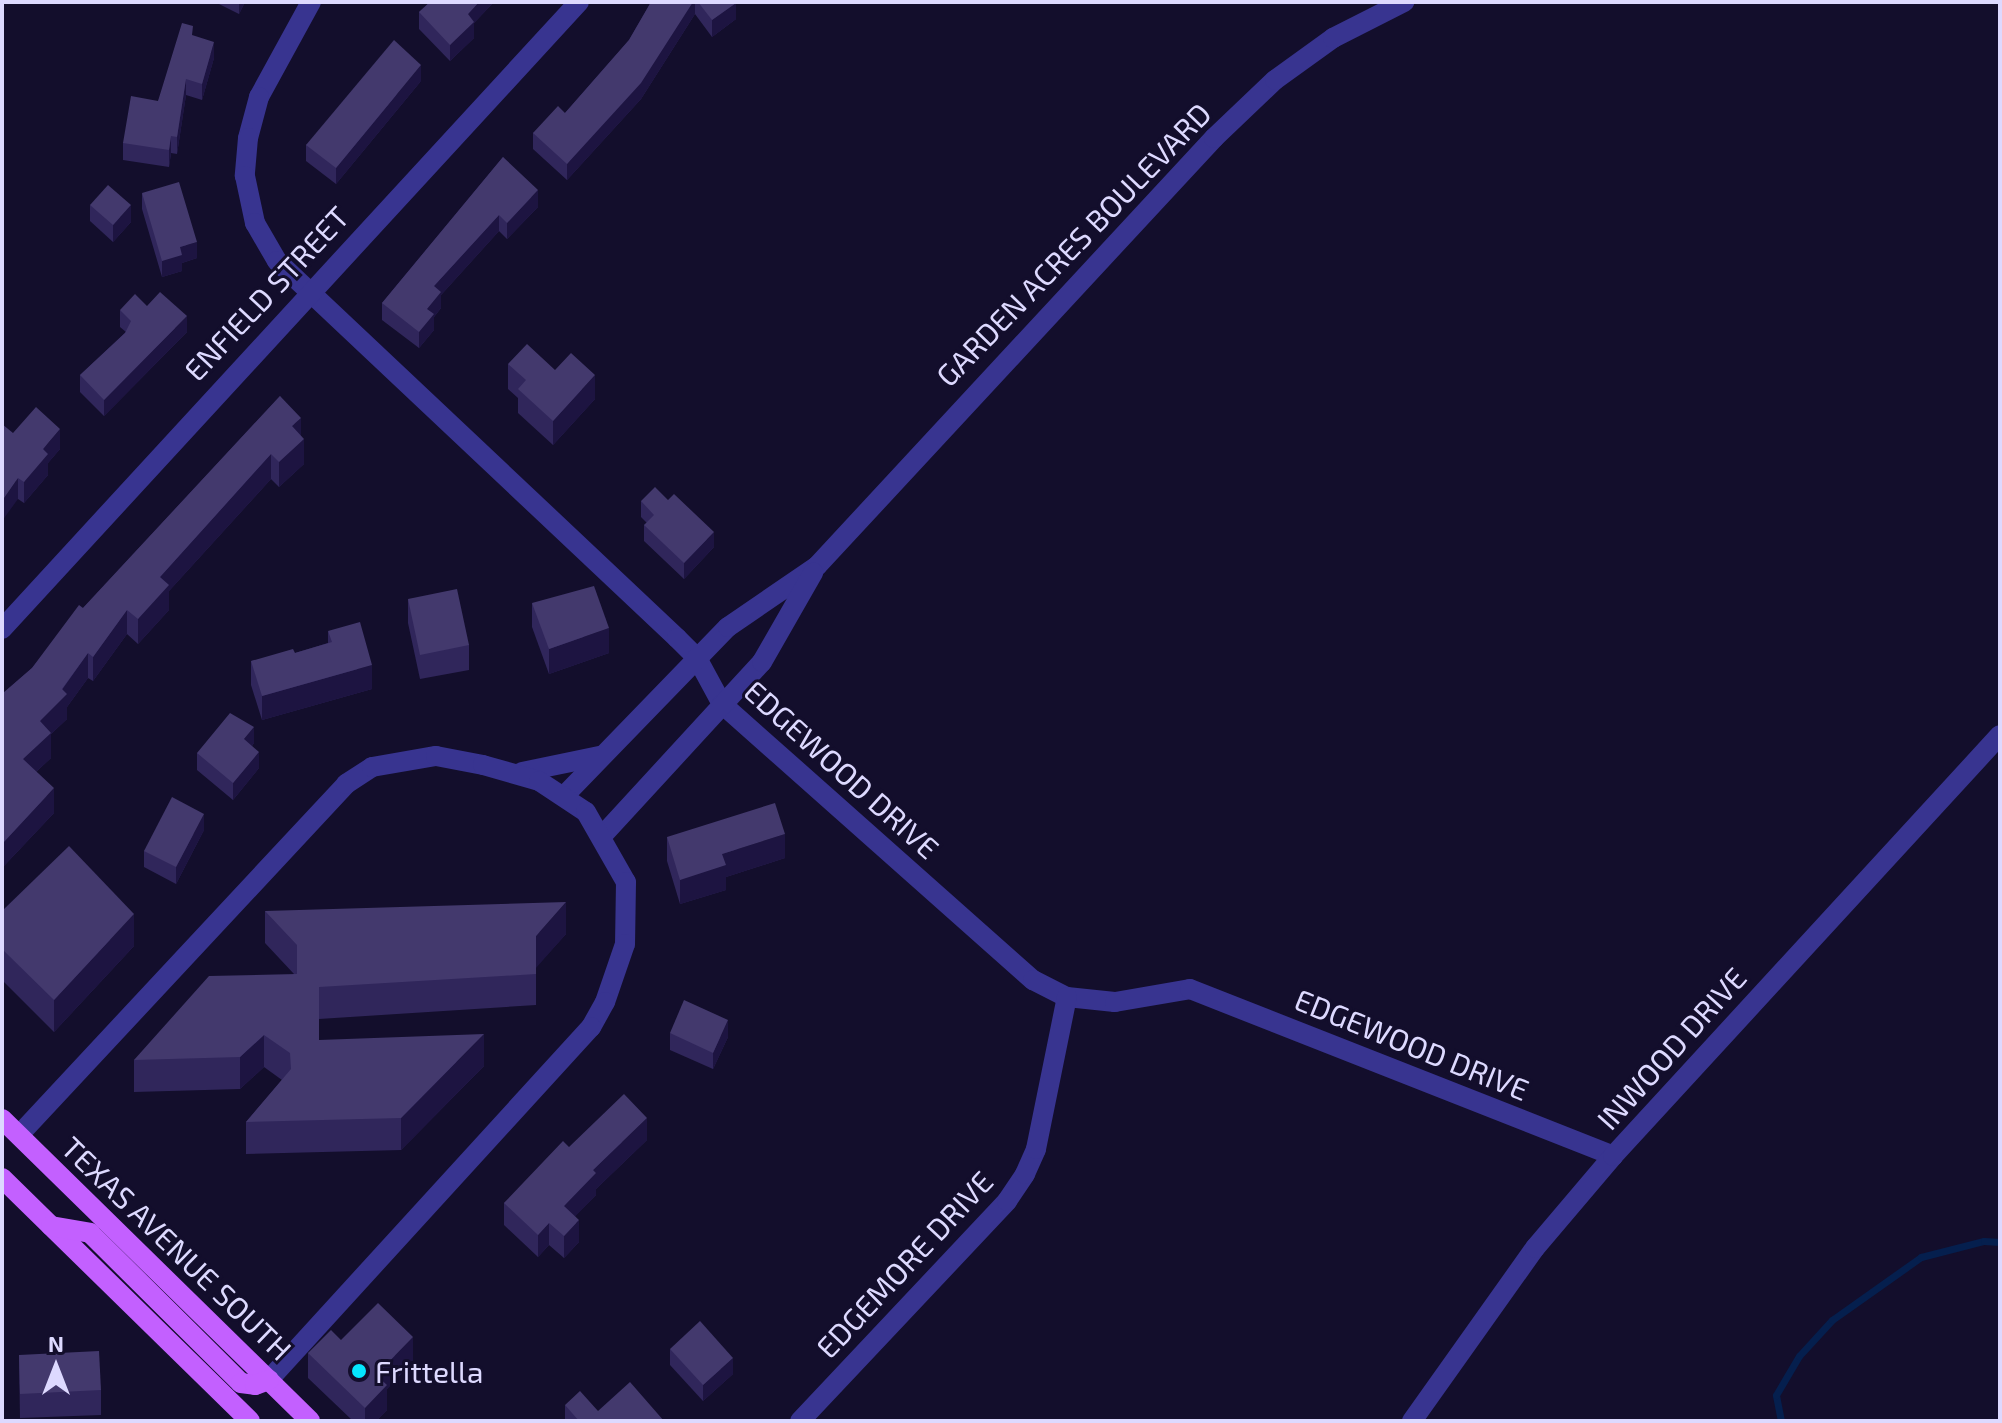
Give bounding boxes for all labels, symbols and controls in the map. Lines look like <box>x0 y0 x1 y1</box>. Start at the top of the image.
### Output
street label: GARDEN ACRES BOULEVARD <box>928 95 1218 393</box>
street label: ENFIELD STREET <box>176 199 356 387</box>
street label: EDGEWOOD DRIVE <box>737 672 947 866</box>
street label: INWOOD DRIVE <box>1589 960 1753 1136</box>
street label: EDGEWOOD DRIVE <box>1290 981 1534 1107</box>
street label: TEXAS AVENUE SOUTH <box>54 1129 300 1367</box>
street label: EDGEMORE DRIVE <box>808 1163 1000 1365</box>
north arrow <box>16 1327 96 1407</box>
place label: Frittella <box>375 1353 483 1389</box>
marker: Frittella <box>350 1362 368 1380</box>

